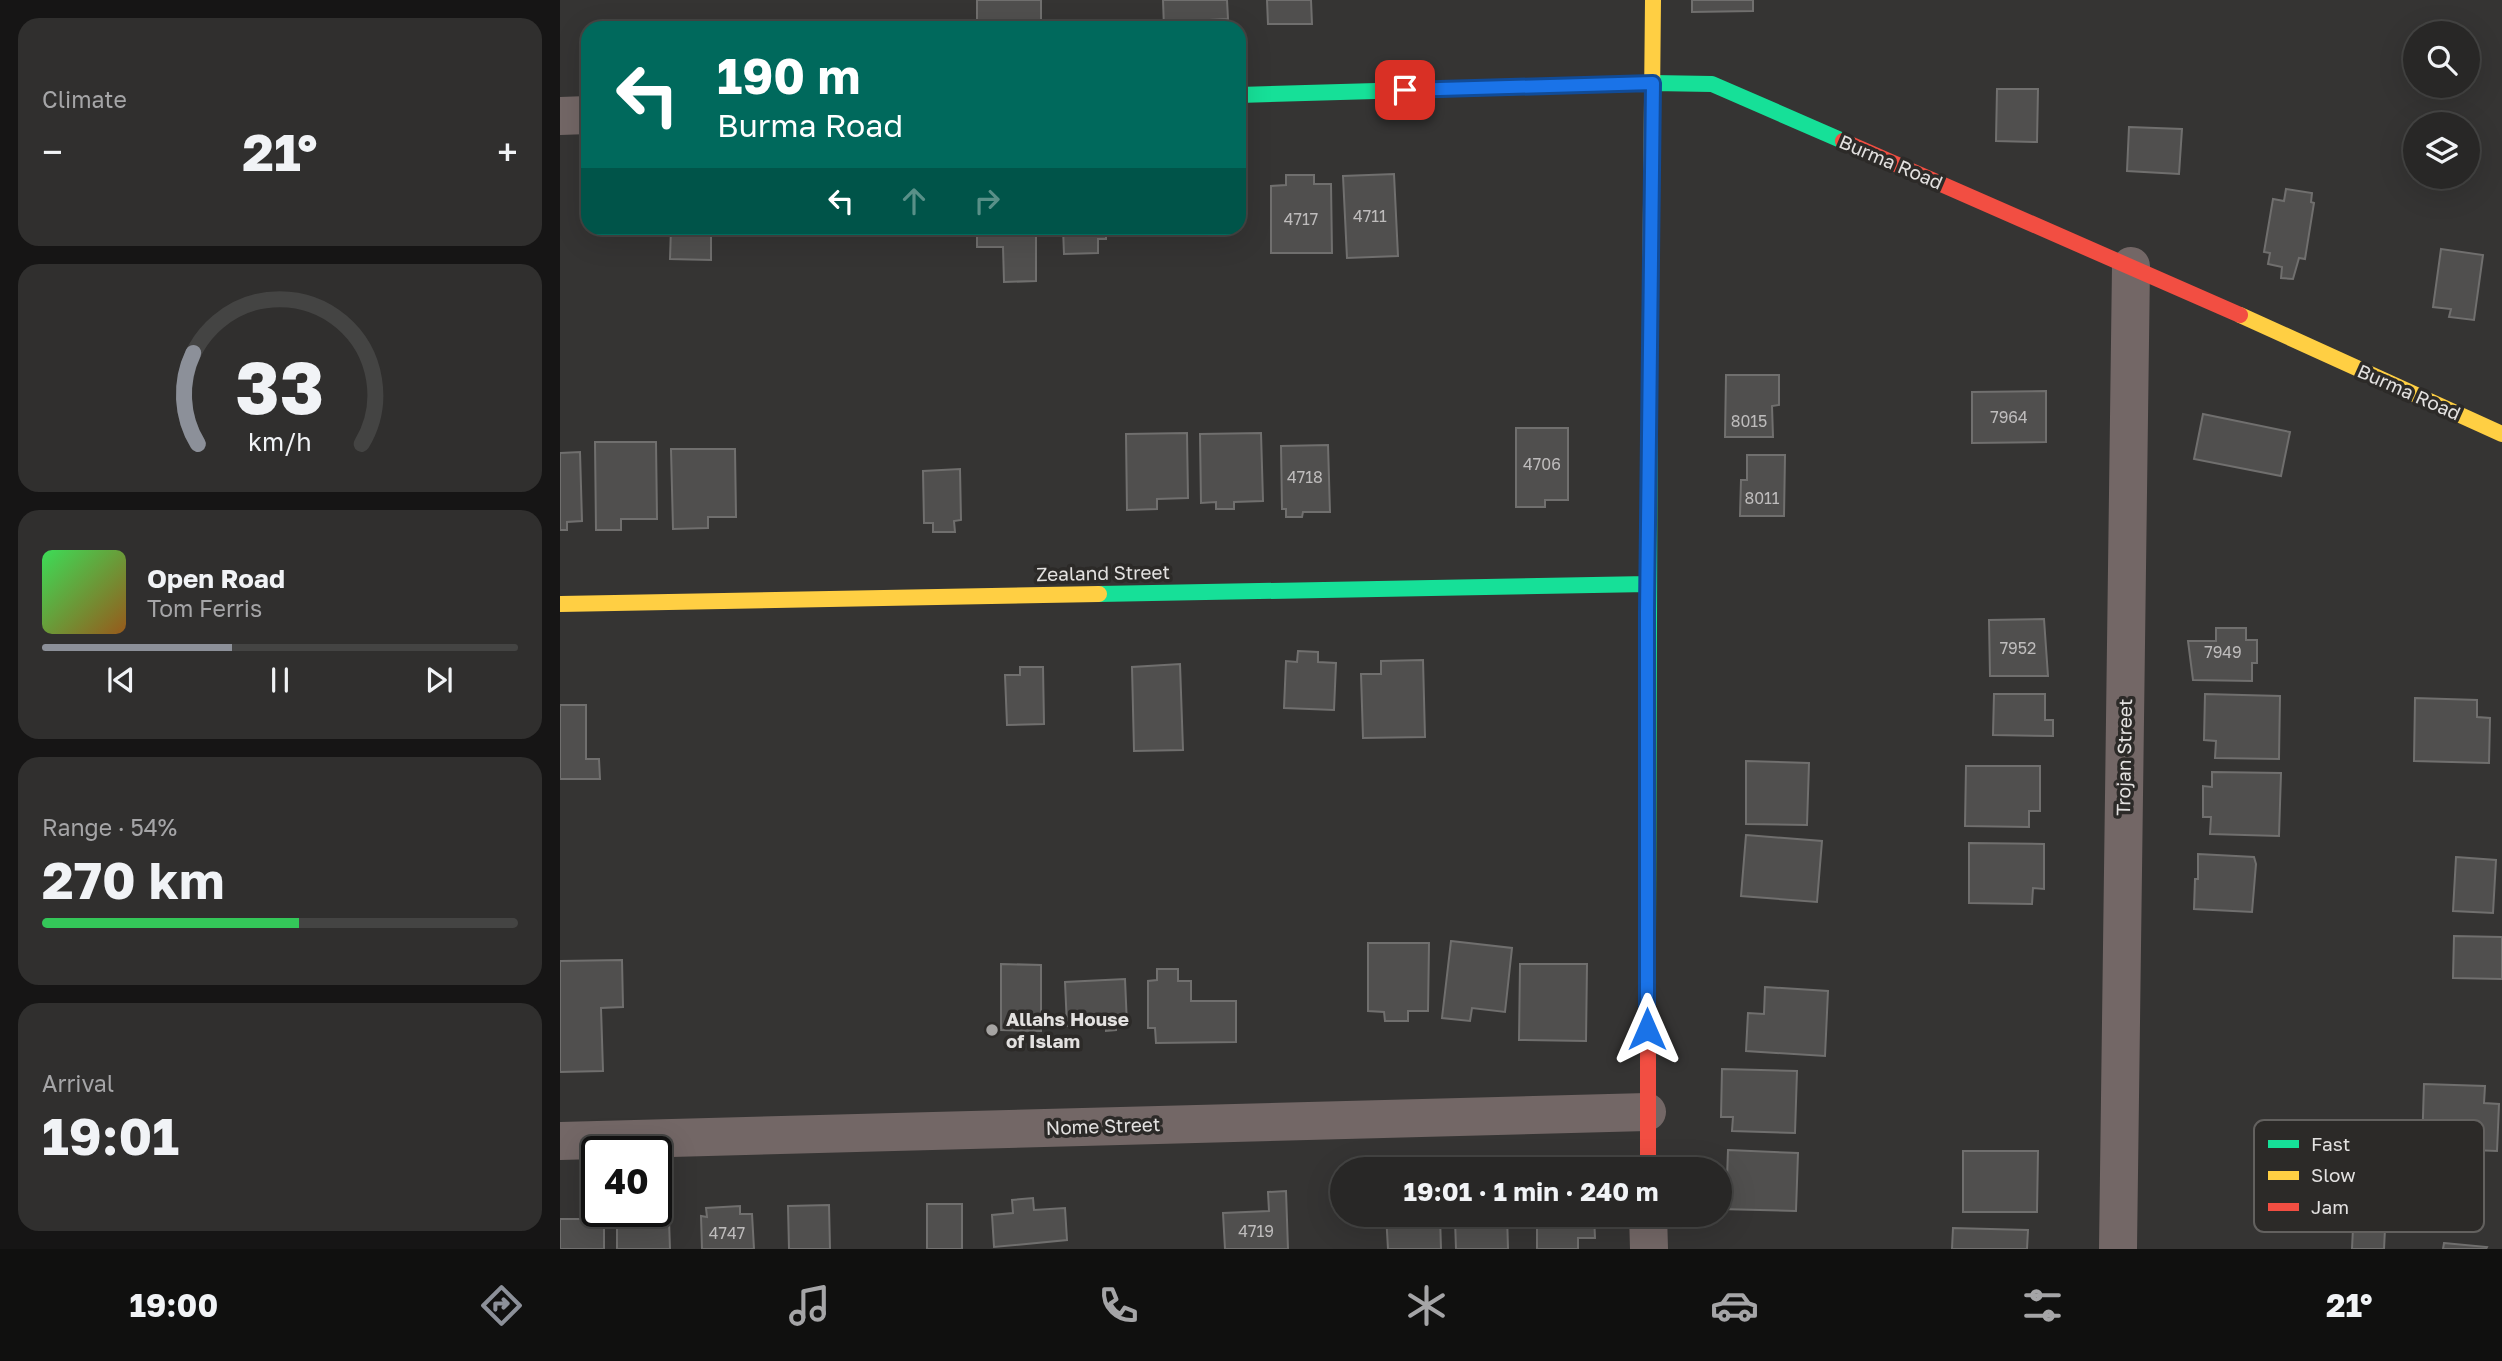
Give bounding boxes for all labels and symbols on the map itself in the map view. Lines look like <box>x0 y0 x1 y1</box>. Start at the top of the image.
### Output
pin <box>1375 60 1435 120</box>
street label: Burma Road <box>1836 129 1947 194</box>
house number: 4711 <box>1353 206 1387 226</box>
house number: 4717 <box>1284 209 1318 229</box>
street label: Burma Road <box>2354 359 2464 425</box>
house number: 7964 <box>1990 407 2028 427</box>
house number: 8015 <box>1731 411 1767 431</box>
house number: 4706 <box>1523 454 1561 474</box>
house number: 4718 <box>1287 467 1323 487</box>
house number: 8011 <box>1744 488 1780 508</box>
street label: Zealand Street <box>1036 560 1170 585</box>
house number: 7952 <box>2000 638 2036 658</box>
house number: 7949 <box>2204 642 2242 662</box>
street label: Trojan Street <box>2111 698 2136 816</box>
position arrow <box>1610 992 1684 1066</box>
place label: Allahs House of Islam <box>1006 1007 1129 1052</box>
marker: Allahs House of Islam <box>984 1022 1000 1038</box>
street label: Nome Street <box>1045 1112 1161 1139</box>
legend <box>2254 1120 2484 1232</box>
text: Fast <box>2311 1132 2350 1155</box>
speed limit sign: 40 <box>581 1136 672 1227</box>
text: Slow <box>2311 1163 2356 1186</box>
text: Jam <box>2311 1195 2349 1218</box>
house number: 4719 <box>1238 1221 1274 1241</box>
house number: 4747 <box>709 1223 745 1243</box>

